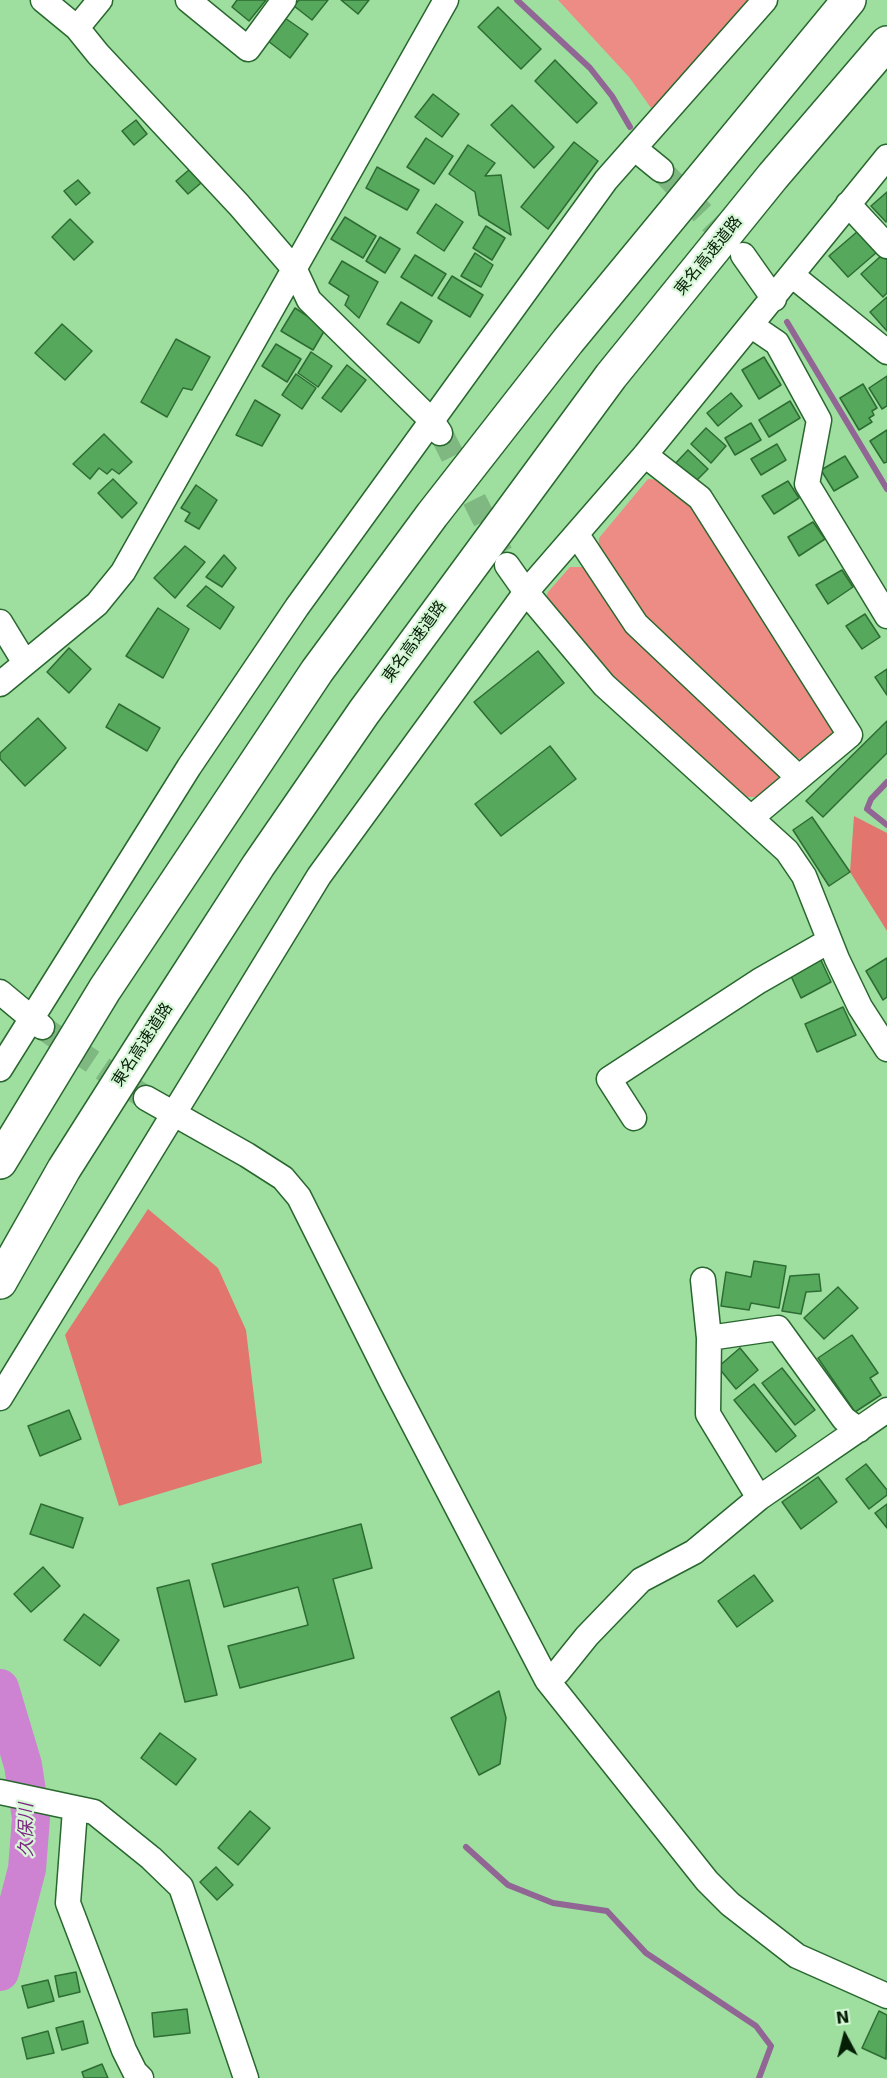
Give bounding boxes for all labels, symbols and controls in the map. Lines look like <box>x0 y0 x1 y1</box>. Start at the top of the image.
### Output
street label: 東名高速道路 <box>671 213 747 299</box>
street label: 東名高速道路 <box>379 598 451 686</box>
street label: 東名高速道路 <box>109 1000 177 1090</box>
water label: 久保川 <box>16 1803 38 1857</box>
north arrow <box>815 2006 875 2066</box>
text: N <box>835 2007 851 2028</box>

